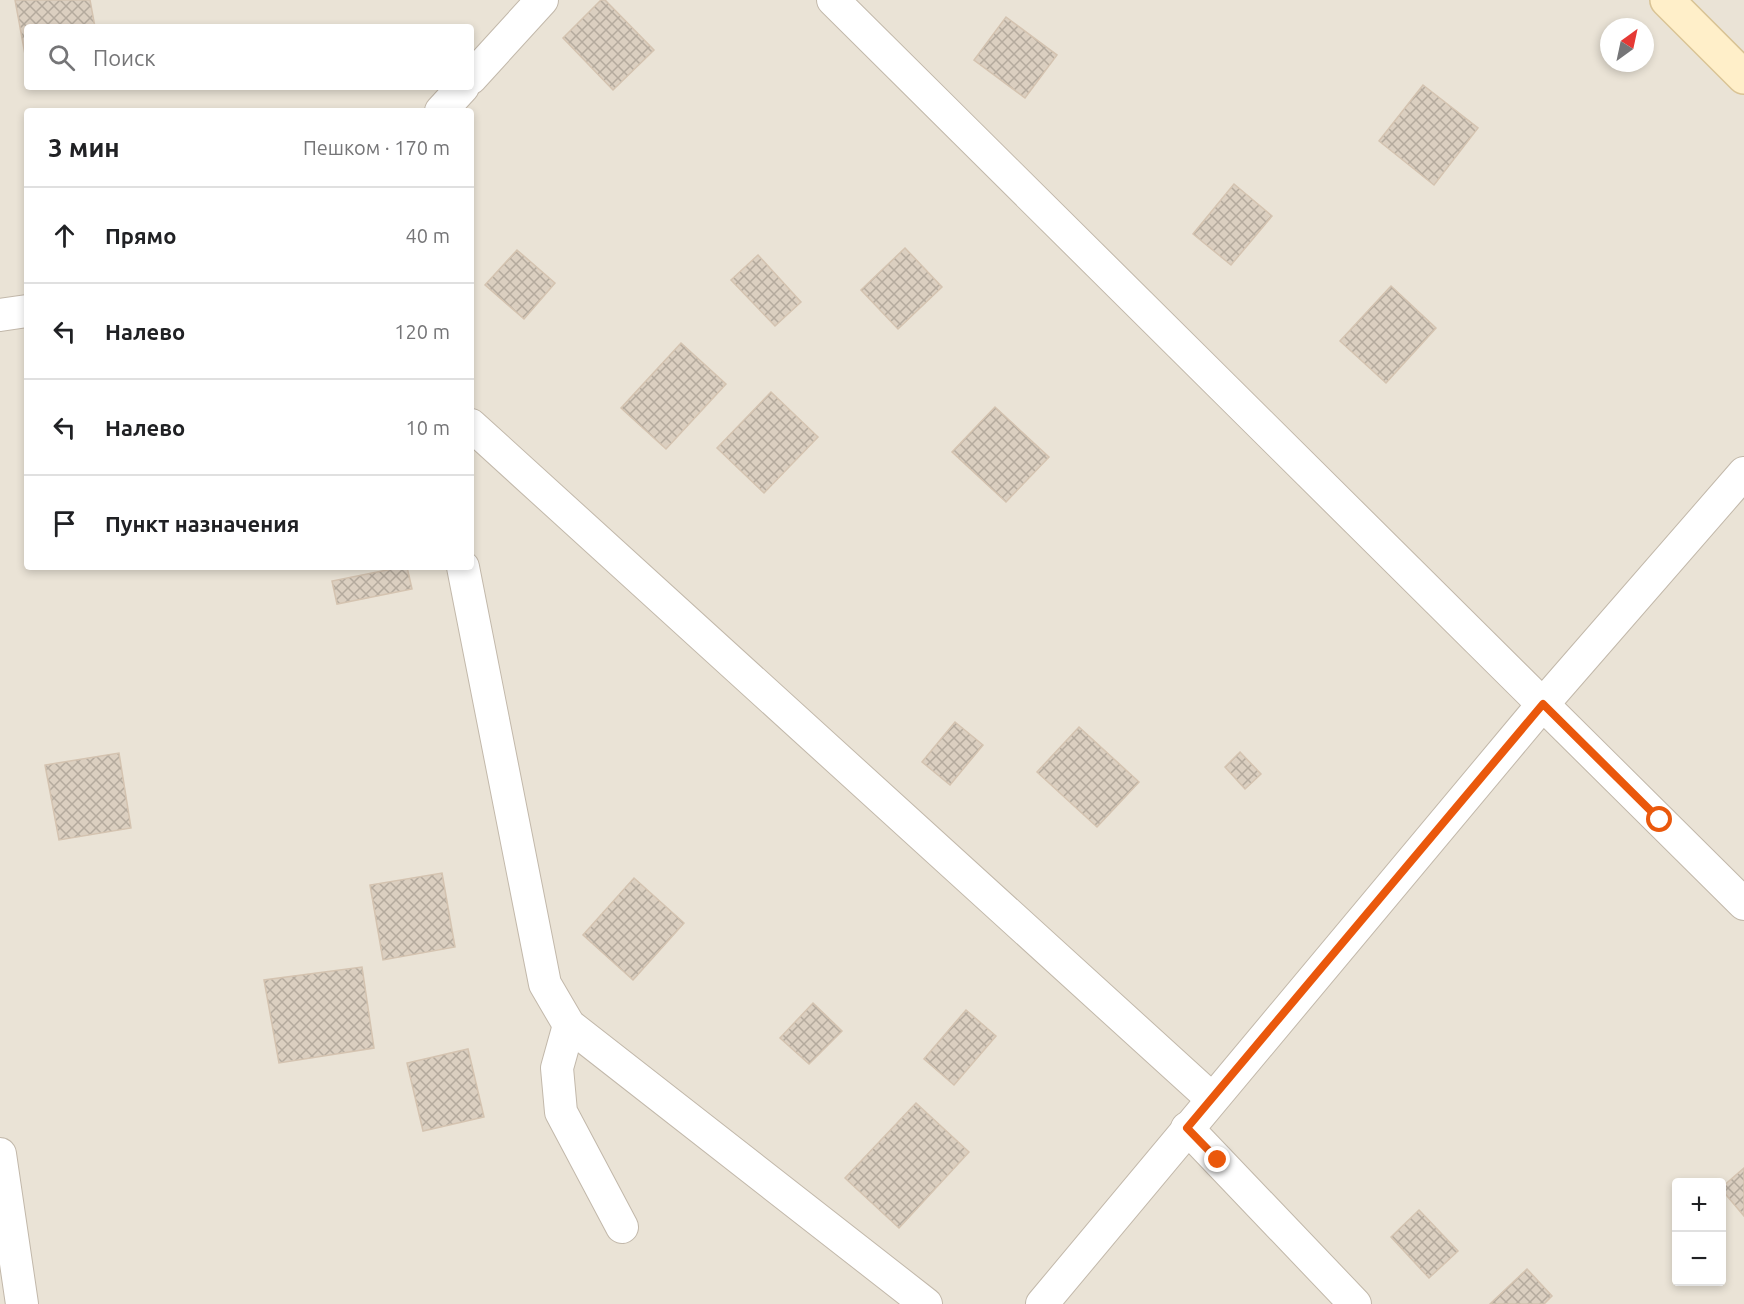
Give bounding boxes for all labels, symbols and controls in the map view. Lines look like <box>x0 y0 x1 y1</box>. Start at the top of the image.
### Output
north arrow <box>1600 18 1654 72</box>
search box <box>24 24 474 90</box>
icon: search <box>45 41 78 74</box>
text: Поиск <box>93 45 156 70</box>
text: 3 мин <box>48 133 120 162</box>
text: Пешком · 170 m <box>303 136 450 159</box>
icon: ahead <box>48 219 81 252</box>
text: Прямо <box>105 223 176 248</box>
text: 40 m <box>406 224 450 247</box>
icon: left <box>48 315 81 348</box>
text: Налево <box>105 319 185 344</box>
text: 120 m <box>394 320 450 343</box>
icon: left <box>48 411 81 444</box>
text: Налево <box>105 415 185 440</box>
text: 10 m <box>406 416 450 439</box>
icon: arrive <box>48 507 81 540</box>
text: Пункт назначения <box>105 511 299 536</box>
route start <box>1646 806 1672 832</box>
route end <box>1204 1146 1230 1172</box>
map controls <box>1672 1178 1726 1286</box>
button: + <box>1672 1178 1726 1232</box>
button: − <box>1672 1232 1726 1286</box>

